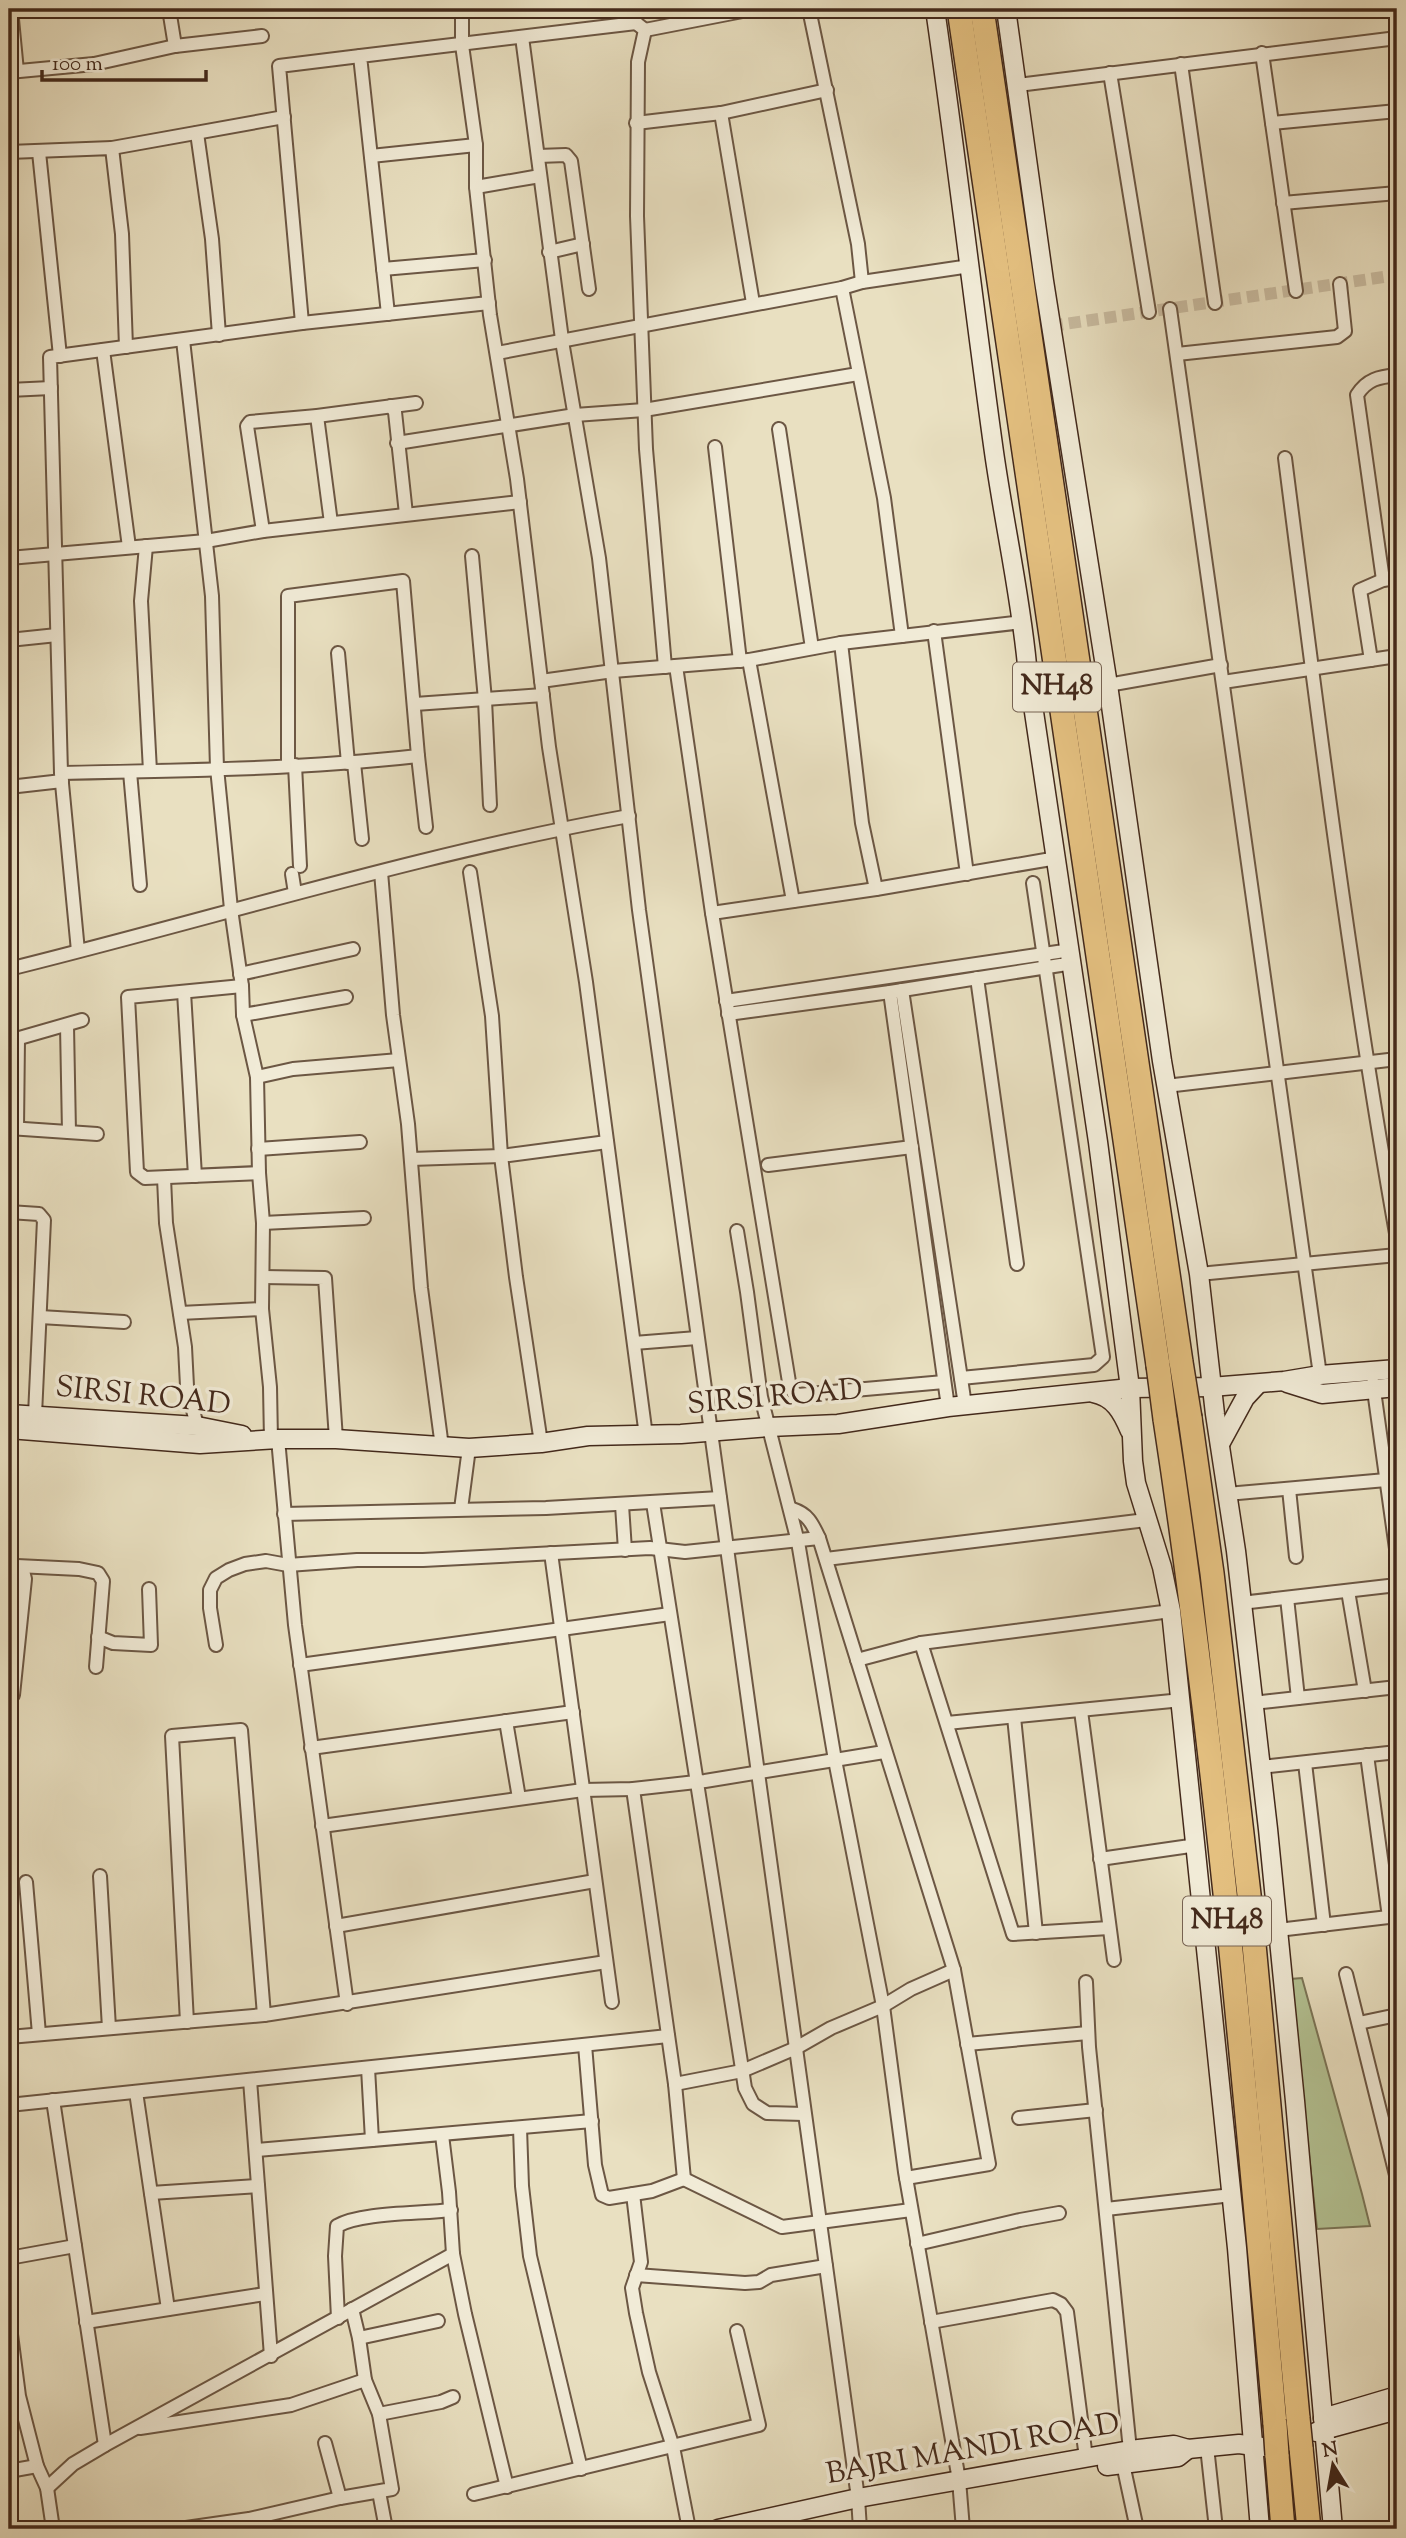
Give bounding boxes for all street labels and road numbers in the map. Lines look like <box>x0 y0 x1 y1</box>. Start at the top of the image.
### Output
road number: NH48 <box>1013 662 1101 712</box>
street label: SIRSI ROAD <box>53 1366 233 1428</box>
street label: SIRSI ROAD <box>686 1369 864 1427</box>
road number: NH48 <box>1183 1896 1271 1946</box>
street label: BAJRI MANDI ROAD <box>823 2403 1123 2497</box>

